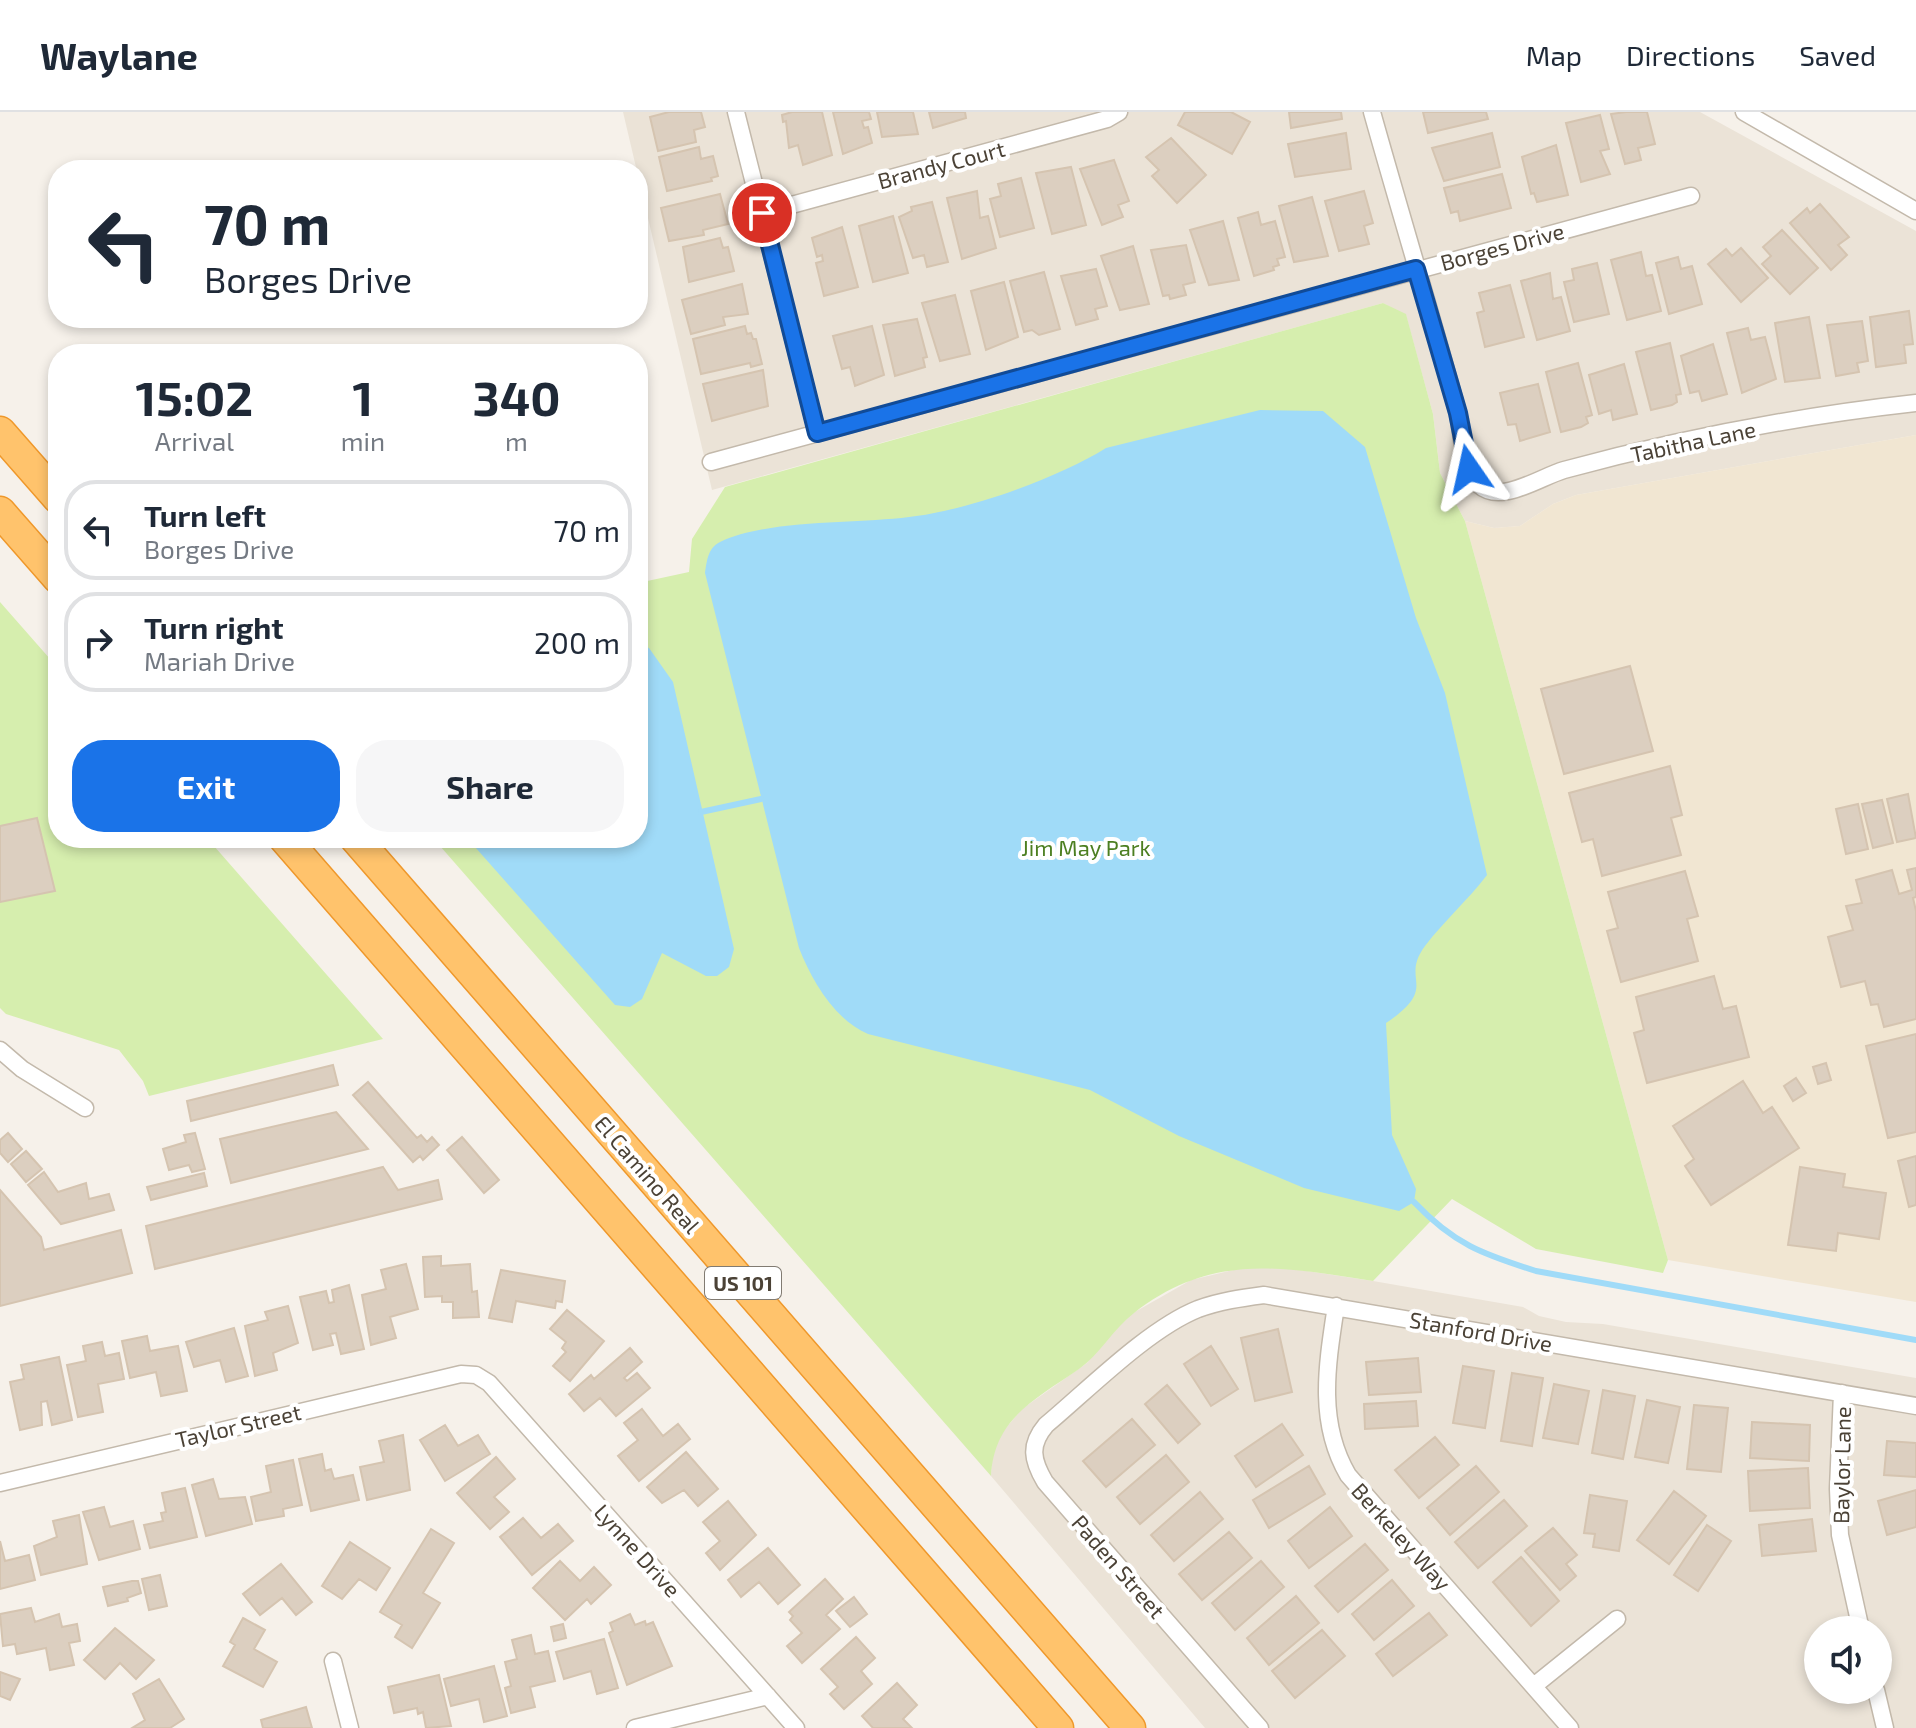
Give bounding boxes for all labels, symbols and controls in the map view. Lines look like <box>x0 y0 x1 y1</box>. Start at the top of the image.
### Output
text: Waylane <box>40 32 198 78</box>
text: Map <box>1526 38 1582 72</box>
text: Directions <box>1626 38 1755 72</box>
text: Saved <box>1799 38 1876 72</box>
street label: Brandy Court <box>874 135 1008 193</box>
pin <box>728 179 796 247</box>
text: 70 m <box>204 189 330 256</box>
icon: arrive <box>740 191 784 235</box>
icon: left <box>72 192 176 296</box>
street label: Borges Drive <box>1437 217 1567 275</box>
text: Borges Drive <box>204 257 412 300</box>
text: 15:02 <box>135 368 253 426</box>
text: 1 <box>352 368 373 426</box>
text: 340 <box>472 368 561 426</box>
street label: Tabitha Lane <box>1628 415 1758 467</box>
text: Arrival <box>155 425 234 456</box>
text: min <box>341 425 385 456</box>
text: m <box>505 425 528 456</box>
position arrow <box>1427 427 1511 511</box>
text: Turn left <box>144 497 266 533</box>
icon: left <box>76 508 120 552</box>
text: 70 m <box>554 512 620 548</box>
text: Borges Drive <box>144 533 294 564</box>
text: Turn right <box>144 609 284 645</box>
icon: right <box>76 620 120 664</box>
text: 200 m <box>534 624 620 660</box>
text: Mariah Drive <box>144 645 295 676</box>
button: Exit <box>72 740 340 832</box>
button: Share <box>356 740 624 832</box>
park label: Jim May Park <box>1021 834 1151 860</box>
street label: El Camino Real <box>590 1110 706 1238</box>
road number: US 101 <box>705 1267 781 1299</box>
street label: Stanford Drive <box>1408 1306 1554 1356</box>
street label: Taylor Street <box>173 1398 303 1452</box>
street label: Baylor Lane <box>1827 1406 1855 1524</box>
street label: Berkeley Way <box>1347 1477 1457 1595</box>
street label: Lynne Drive <box>590 1498 686 1602</box>
street label: Paden Street <box>1067 1509 1171 1623</box>
map controls <box>1804 1616 1892 1704</box>
button: sound <box>1804 1616 1892 1704</box>

